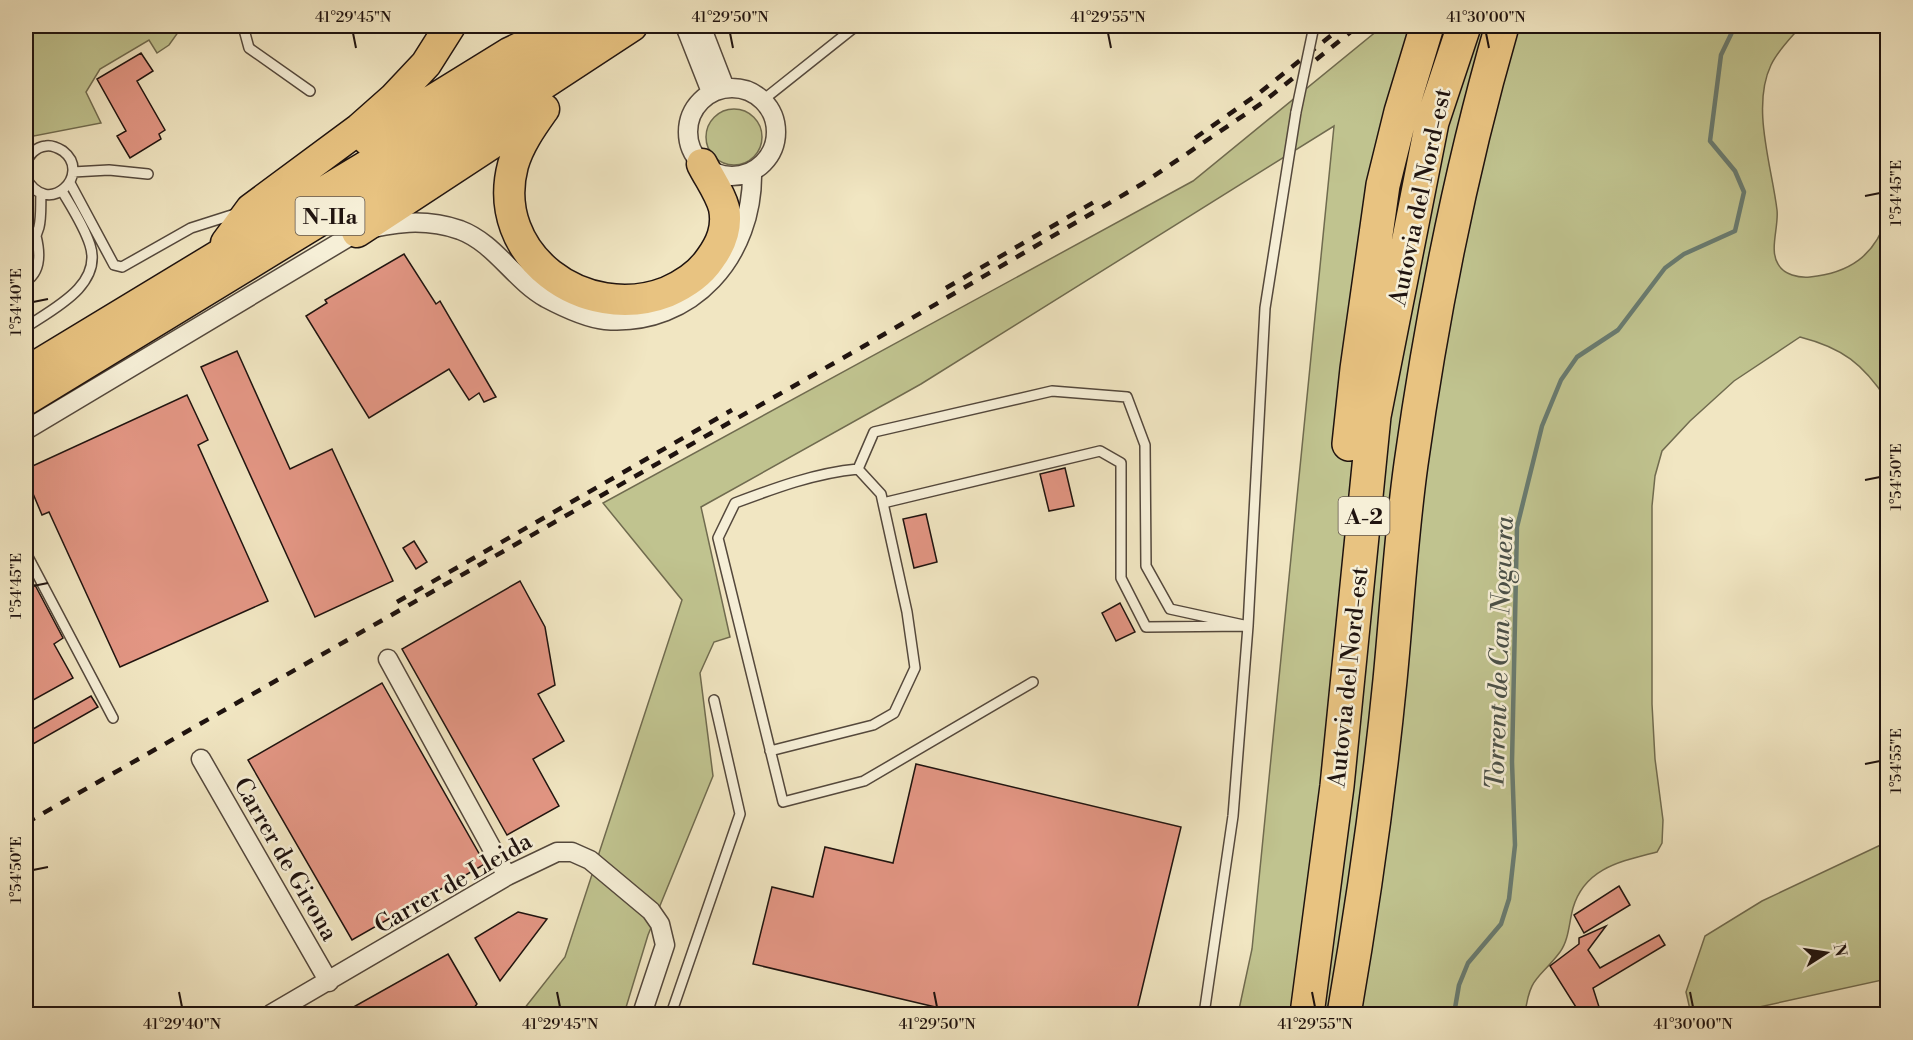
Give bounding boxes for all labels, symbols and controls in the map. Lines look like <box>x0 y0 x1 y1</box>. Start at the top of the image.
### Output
text: 41°29'45"N <box>315 8 391 27</box>
text: 41°29'50"N <box>691 8 769 27</box>
text: 41°29'55"N <box>1070 8 1146 27</box>
text: 41°30'00"N <box>1446 8 1526 27</box>
street label: Autovia del Nord-est <box>1383 85 1459 310</box>
text: 1°54'45"E <box>1887 160 1906 226</box>
road number: N-IIa <box>296 197 364 235</box>
text: 1°54'40"E <box>7 268 26 336</box>
text: 1°54'50"E <box>1887 443 1906 511</box>
road number: A-2 <box>1338 497 1390 535</box>
water label: Torrent de Can Noguera <box>1479 515 1521 790</box>
text: 1°54'45"E <box>7 553 26 619</box>
street label: Autovia del Nord-est <box>1322 565 1376 790</box>
text: 1°54'55"E <box>1887 728 1906 794</box>
street label: Carrer de Girona <box>226 773 344 947</box>
street label: Carrer de Lleida <box>370 826 538 941</box>
text: 1°54'50"E <box>7 836 26 904</box>
north arrow <box>1796 923 1856 983</box>
text: N <box>1829 942 1851 959</box>
text: 41°29'40"N <box>143 1015 221 1034</box>
text: 41°29'45"N <box>522 1015 598 1034</box>
text: 41°29'50"N <box>898 1015 976 1034</box>
text: 41°29'55"N <box>1277 1015 1353 1034</box>
text: 41°30'00"N <box>1653 1015 1733 1034</box>

